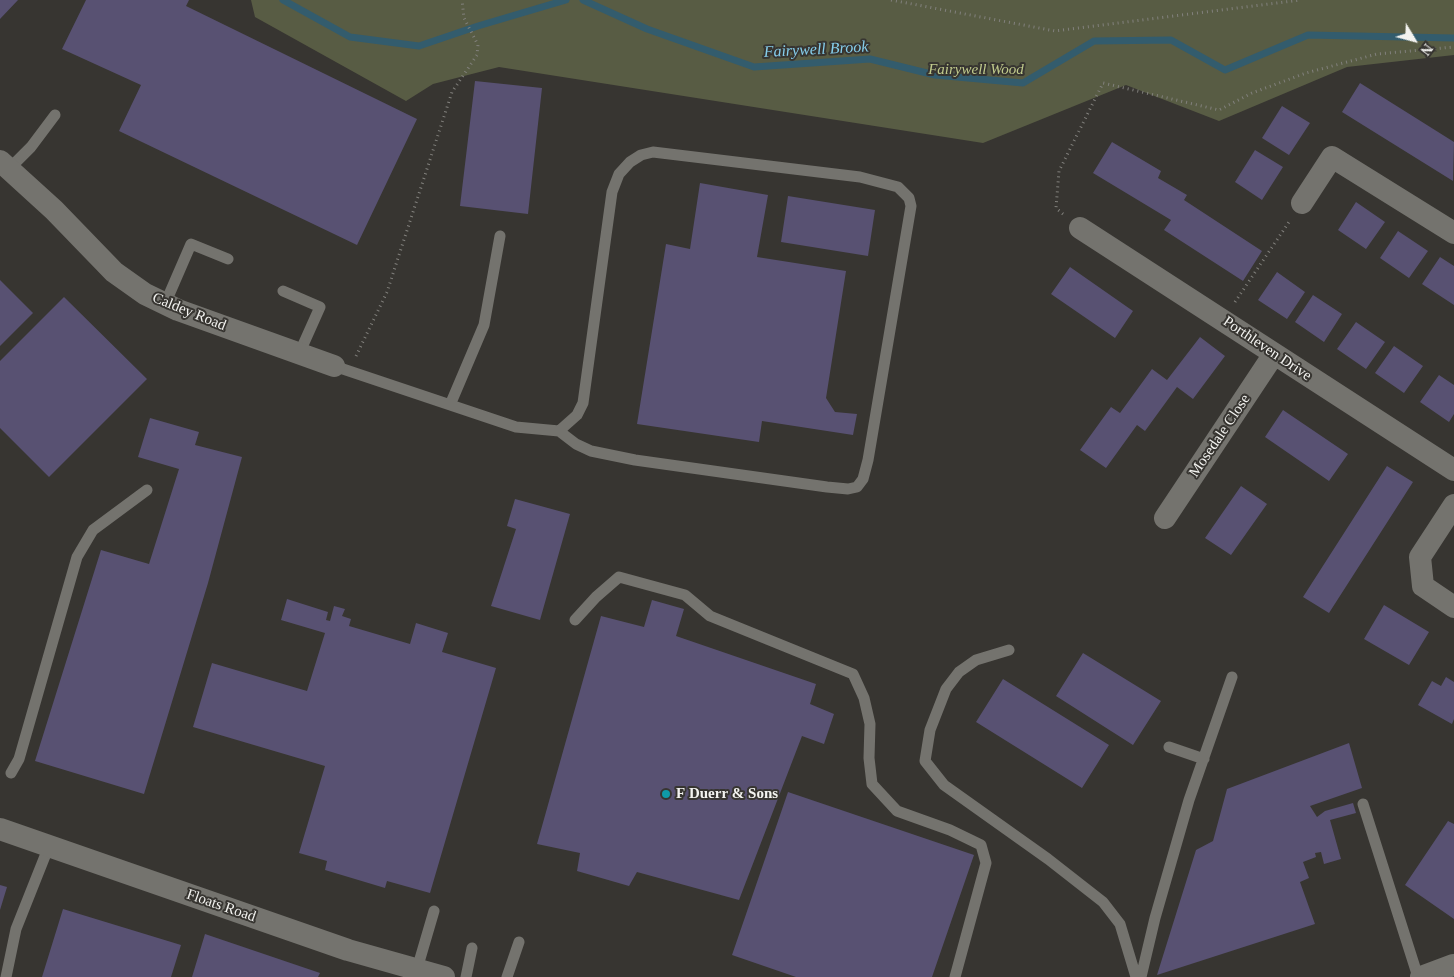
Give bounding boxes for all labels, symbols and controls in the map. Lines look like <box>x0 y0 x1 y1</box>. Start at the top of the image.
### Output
north arrow <box>1389 15 1439 65</box>
water label: Fairywell Brook <box>763 38 869 62</box>
text: N <box>1417 41 1435 58</box>
park label: Fairywell Wood <box>928 61 1024 79</box>
street label: Caldey Road <box>150 289 228 335</box>
street label: Porthleven Drive <box>1219 313 1315 385</box>
street label: Mosedale Close <box>1186 391 1254 481</box>
place label: F Duerr & Sons <box>676 785 778 803</box>
marker: F Duerr & Sons <box>660 788 672 800</box>
street label: Floats Road <box>184 886 258 926</box>

